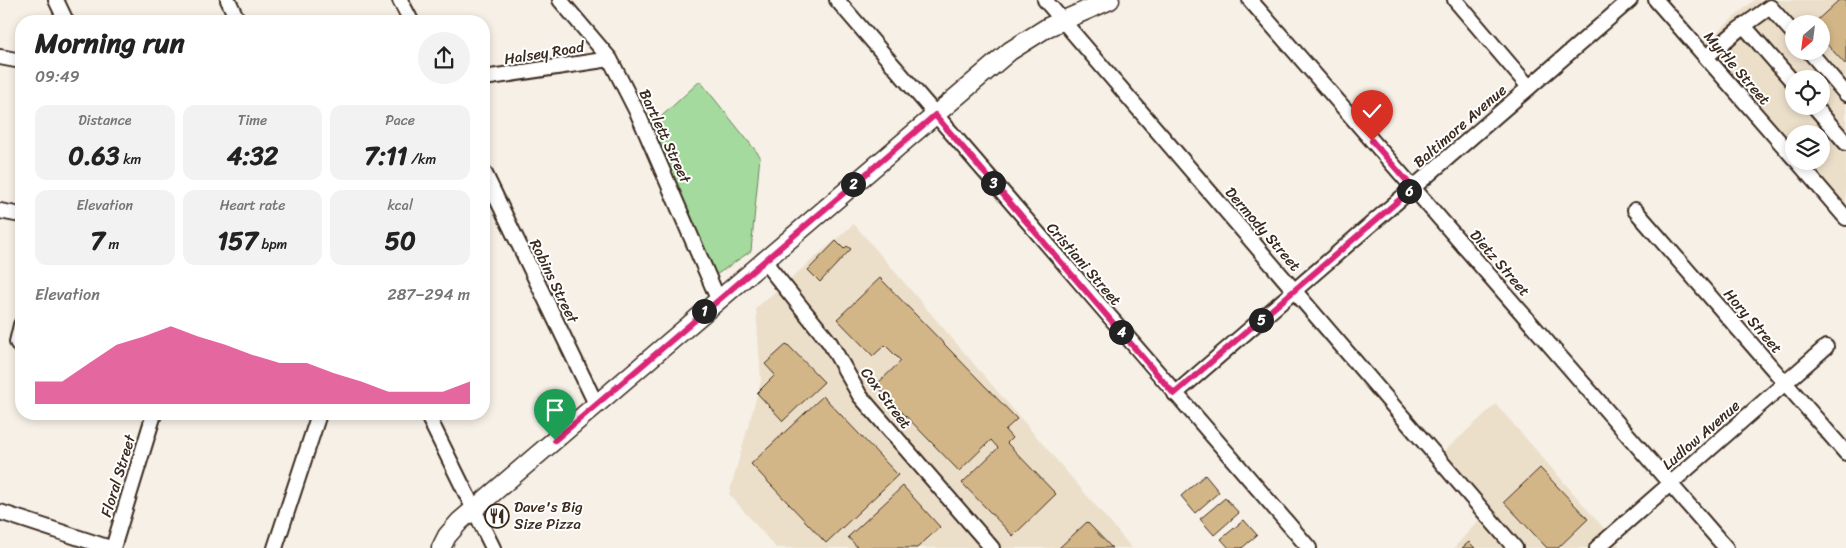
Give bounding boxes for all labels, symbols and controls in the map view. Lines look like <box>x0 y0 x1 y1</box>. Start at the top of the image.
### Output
north arrow <box>1785 15 1830 60</box>
map controls <box>1785 15 1830 170</box>
text: Morning run <box>35 18 185 67</box>
street label: Myrtle Street <box>1697 25 1777 111</box>
button: share <box>418 32 470 84</box>
street label: Halsey Road <box>502 34 587 72</box>
text: 09:49 <box>35 62 80 91</box>
button: locate <box>1785 70 1830 115</box>
street label: Baltimore Avenue <box>1407 78 1513 174</box>
street label: Bartlett Street <box>632 85 699 188</box>
pin <box>1351 90 1393 141</box>
icon: check <box>1358 97 1386 125</box>
text: Distance <box>78 108 131 133</box>
text: Time <box>238 108 267 133</box>
text: Pace <box>385 108 415 133</box>
button: layers <box>1785 125 1830 170</box>
text: 0.63 <box>68 133 120 178</box>
text: 4:32 <box>227 133 278 178</box>
text: 7:11 <box>364 133 407 178</box>
text: km <box>120 147 141 172</box>
text: /km <box>407 147 436 172</box>
pin: 3 <box>980 170 1006 196</box>
text: 3 <box>990 171 997 196</box>
pin: 2 <box>840 172 866 196</box>
text: 2 <box>849 172 858 197</box>
pin: 6 <box>1396 178 1422 204</box>
text: 6 <box>1406 179 1413 204</box>
street label: Dermody Street <box>1219 181 1308 278</box>
text: Elevation <box>76 193 133 218</box>
text: Heart rate <box>220 193 285 218</box>
text: kcal <box>387 193 413 218</box>
street label: Cristiani Street <box>1040 216 1128 312</box>
text: 7 <box>90 218 105 263</box>
text: 157 <box>218 218 258 263</box>
text: 50 <box>385 218 416 263</box>
street label: Dietz Street <box>1463 224 1537 303</box>
text: m <box>105 232 119 257</box>
text: bpm <box>258 232 287 257</box>
street label: Robins Street <box>522 234 586 328</box>
text: Elevation <box>35 280 100 309</box>
text: 287–294 m <box>387 280 470 309</box>
street label: Hory Street <box>1717 282 1789 360</box>
pin: 1 <box>692 298 716 324</box>
text: 1 <box>701 299 708 324</box>
pin: 5 <box>1248 308 1274 332</box>
text: 5 <box>1257 308 1266 333</box>
pin: 4 <box>1108 320 1134 344</box>
text: 4 <box>1117 320 1126 345</box>
street label: Cox Street <box>854 361 918 435</box>
pin <box>534 389 576 440</box>
street label: Ludlow Avenue <box>1656 393 1746 477</box>
icon: arrive <box>541 396 569 424</box>
street label: Floral Street <box>93 431 143 520</box>
place label: Dave's Big Size Pizza <box>514 494 583 537</box>
restaurant icon: Dave's Big Size Pizza <box>484 503 510 529</box>

